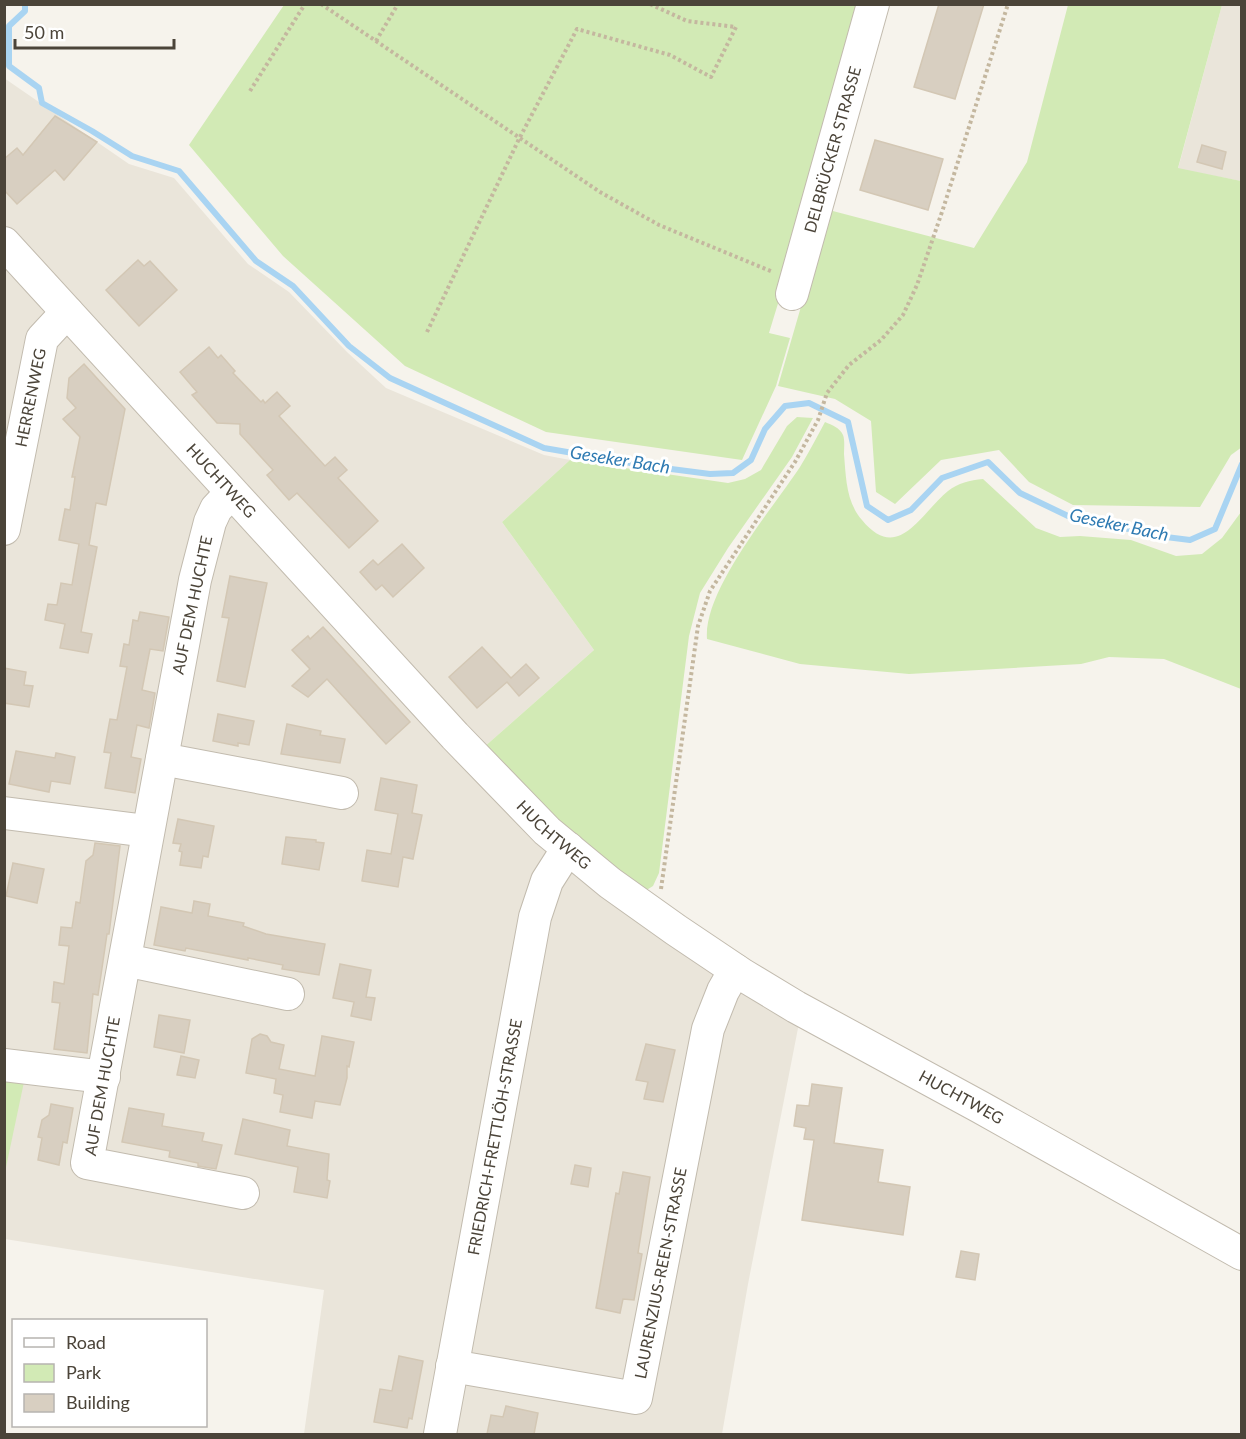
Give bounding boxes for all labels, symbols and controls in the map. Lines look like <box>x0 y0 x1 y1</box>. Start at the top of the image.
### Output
scale bar <box>15 12 174 50</box>
text: 50 m <box>24 21 64 43</box>
street label: DELBRÜCKER STRASSE <box>800 64 864 235</box>
street label: HERRENWEG <box>11 346 49 449</box>
street label: HUCHTWEG <box>183 439 260 521</box>
water label: Geseker Bach <box>569 440 672 478</box>
water label: Geseker Bach <box>1068 503 1171 545</box>
street label: AUF DEM HUCHTE <box>168 534 215 676</box>
street label: HUCHTWEG <box>513 796 595 873</box>
street label: AUF DEM HUCHTE <box>80 1015 123 1157</box>
street label: FRIEDRICH-FRETTLÖH-STRASSE <box>463 1017 525 1257</box>
street label: HUCHTWEG <box>916 1066 1007 1127</box>
street label: LAURENZIUS-REEN-STRASSE <box>630 1166 690 1380</box>
legend <box>12 1319 207 1427</box>
text: Road <box>66 1331 106 1353</box>
text: Park <box>66 1361 102 1383</box>
text: Building <box>66 1391 130 1413</box>

